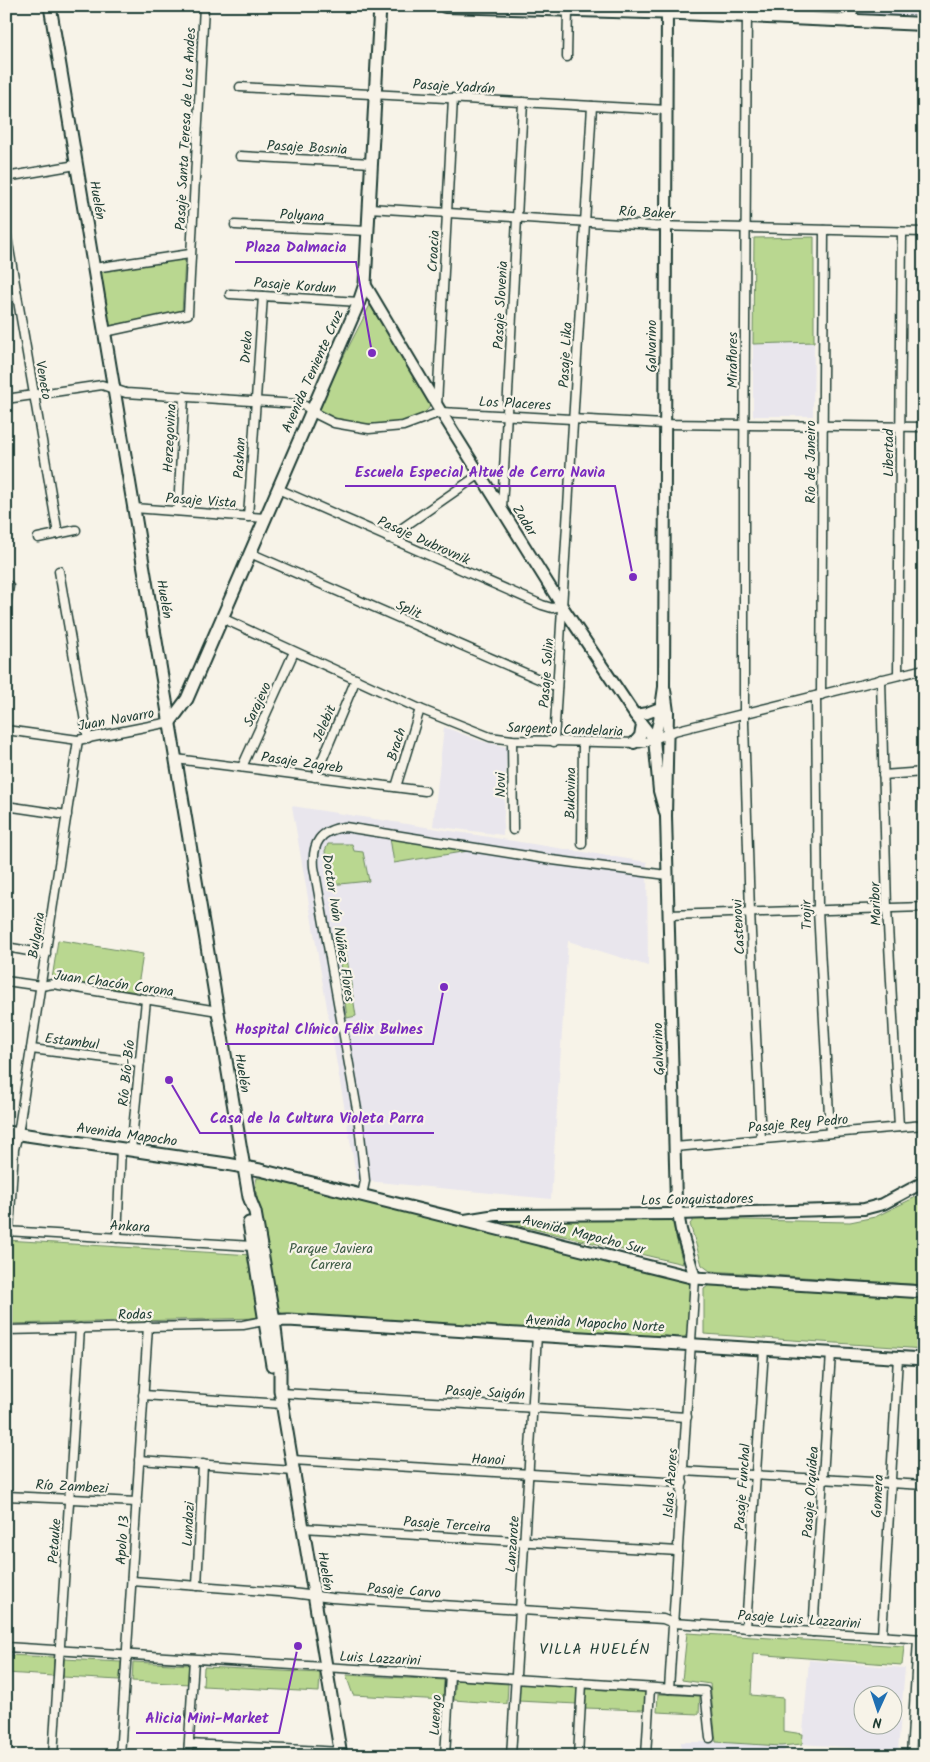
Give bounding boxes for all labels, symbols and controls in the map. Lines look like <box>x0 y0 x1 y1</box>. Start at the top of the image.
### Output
street label: Pasaje Santa Teresa de Los Andes <box>170 27 202 231</box>
street label: Pasaje Yadrán <box>412 74 496 100</box>
street label: Pasaje Bosnia <box>266 135 348 161</box>
street label: Huelén <box>83 179 111 222</box>
street label: Río Baker <box>618 201 677 226</box>
street label: Polyana <box>279 204 325 228</box>
street label: Croacia <box>422 229 446 273</box>
callout: Plaza Dalmacia <box>235 232 356 262</box>
text: Plaza Dalmacia <box>246 236 347 260</box>
street label: Pasaje Slovenia <box>488 260 514 350</box>
street label: Pasaje Kordun <box>253 272 337 300</box>
street label: Avenida Teniente Cruz <box>276 307 350 436</box>
street label: Galvarino <box>641 320 663 372</box>
street label: Pasaje Lika <box>553 321 579 389</box>
street label: Dreko <box>235 330 259 364</box>
street label: Miraflores <box>722 332 744 388</box>
street label: Veneto <box>29 359 57 401</box>
street label: Los Placeres <box>478 391 552 417</box>
street label: Herzegovina <box>157 403 183 473</box>
street label: Río de Janeiro <box>800 420 822 504</box>
street label: Libertad <box>878 428 900 477</box>
street label: Pashan <box>228 437 252 479</box>
callout: Escuela Especial Altué de Cerro Navia <box>345 456 615 486</box>
text: Escuela Especial Altué de Cerro Navia <box>355 461 605 485</box>
street label: Pasaje Vista <box>165 488 237 514</box>
street label: Zadar <box>506 501 543 542</box>
street label: Pasaje Dubrovnik <box>374 511 474 571</box>
street label: Huelén <box>150 578 178 621</box>
street label: Split <box>392 595 426 626</box>
street label: Pasaje Solin <box>534 637 560 709</box>
street label: Sarajevo <box>238 678 278 731</box>
street label: Jelebit <box>307 701 343 745</box>
street label: Juan Navarro <box>76 702 156 738</box>
street label: Sargento Candelaria <box>506 717 624 743</box>
street label: Brach <box>381 725 412 764</box>
street label: Pasaje Zagreb <box>260 746 345 780</box>
street label: Bukovina <box>560 767 582 819</box>
street label: Novi <box>490 772 512 798</box>
street label: Doctor Iván Núñez Flores <box>315 853 361 1004</box>
street label: Maribor <box>864 880 888 926</box>
street label: Castenovi <box>727 898 751 955</box>
street label: Trojir <box>795 898 819 930</box>
street label: Bulgaria <box>22 910 52 960</box>
street label: Juan Chacón Corona <box>53 965 175 1003</box>
callout: Hospital Clínico Félix Bulnes <box>225 1014 433 1044</box>
text: Hospital Clínico Félix Bulnes <box>235 1018 423 1042</box>
street label: Galvarino <box>647 1022 671 1076</box>
street label: Estambul <box>43 1028 101 1056</box>
street label: Río Bío-Bío <box>113 1039 141 1108</box>
street label: Huelén <box>228 1052 256 1094</box>
callout: Casa de la Cultura Violeta Parra <box>200 1103 434 1133</box>
text: Casa de la Cultura Violeta Parra <box>210 1107 424 1131</box>
street label: Pasaje Rey Pedro <box>747 1109 849 1139</box>
street label: Avenida Mapocho <box>75 1117 179 1153</box>
street label: Los Conquistadores <box>641 1188 754 1212</box>
street label: Avenida Mapocho Sur <box>520 1209 649 1261</box>
street label: Ankara <box>109 1215 151 1239</box>
park label: Parque Javiera Carrera <box>289 1238 373 1276</box>
street label: Rodas <box>118 1304 152 1326</box>
street label: Avenida Mapocho Norte <box>525 1309 666 1339</box>
street label: Pasaje Saigón <box>444 1380 525 1406</box>
street label: Pasaje Funchal <box>729 1442 757 1531</box>
street label: Pasaje Orquídea <box>797 1445 825 1539</box>
street label: Islas Azores <box>658 1447 684 1519</box>
street label: Hanoi <box>471 1448 506 1472</box>
street label: Río Zambezi <box>35 1474 110 1500</box>
street label: Gomera <box>866 1474 890 1518</box>
street label: Lundazi <box>177 1500 201 1547</box>
street label: Pasaje Terceira <box>402 1511 491 1539</box>
street label: Lanzarote <box>500 1514 526 1573</box>
street label: Apolo 13 <box>110 1515 136 1565</box>
street label: Petauke <box>42 1517 68 1565</box>
street label: Huelén <box>311 1550 339 1592</box>
street label: Pasaje Carvo <box>366 1577 442 1605</box>
street label: Pasaje Luis Lazzarini <box>737 1605 862 1635</box>
district label: VILLA HUELÉN <box>539 1638 651 1662</box>
street label: Luis Lazzarini <box>339 1646 422 1672</box>
north arrow <box>852 1684 902 1734</box>
street label: Luengo <box>424 1694 448 1736</box>
callout: Alicia Mini-Market <box>136 1703 279 1733</box>
text: Alicia Mini-Market <box>145 1707 269 1731</box>
text: N <box>872 1711 882 1733</box>

